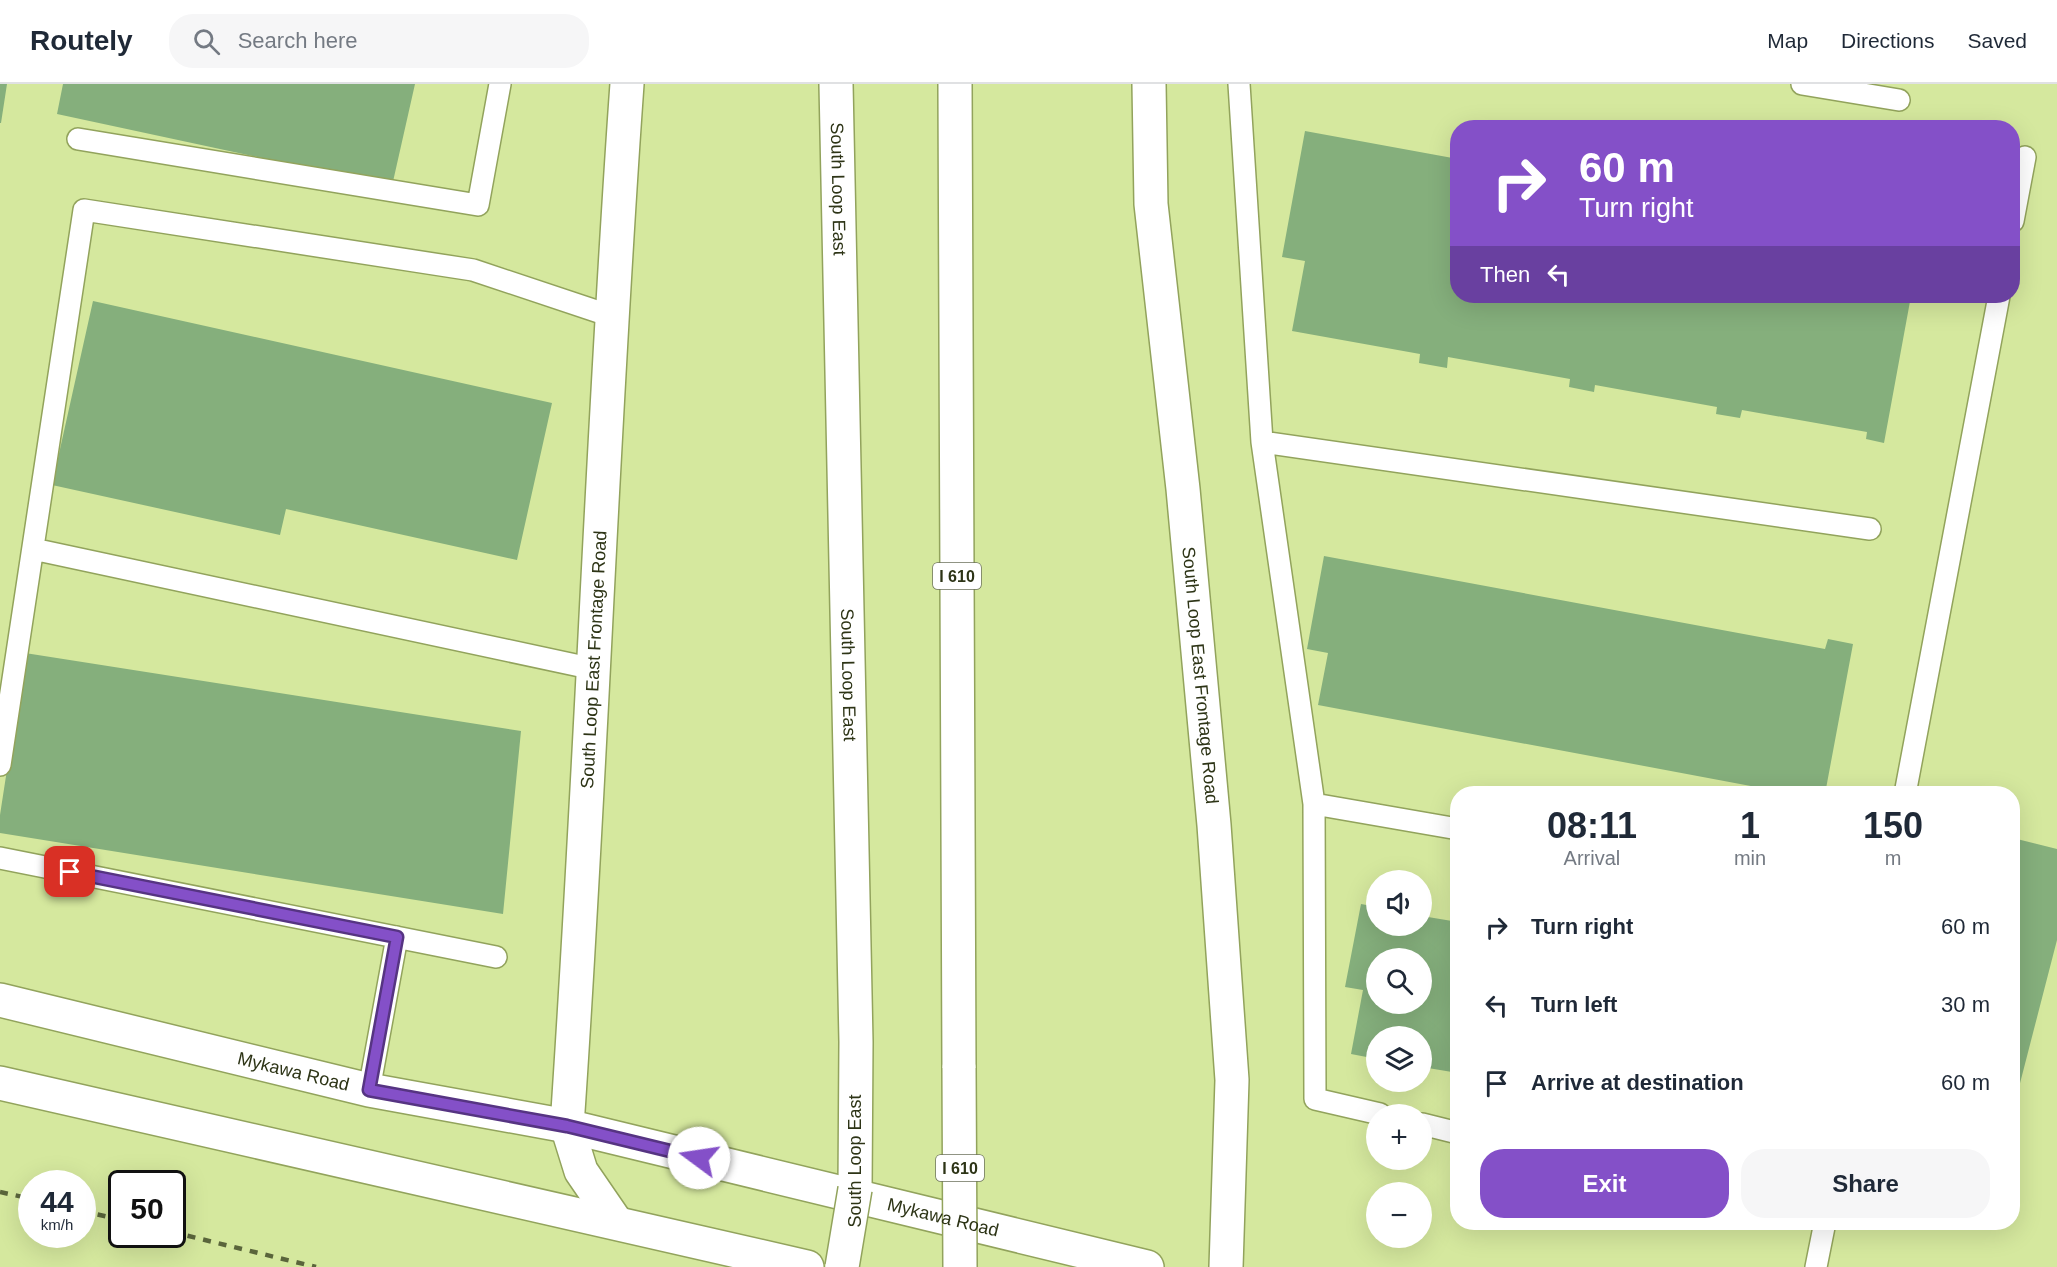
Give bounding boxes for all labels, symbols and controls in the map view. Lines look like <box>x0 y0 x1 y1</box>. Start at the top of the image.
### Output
search box <box>169 14 589 68</box>
text: Routely <box>30 25 133 56</box>
icon: search <box>190 25 223 58</box>
text: Search here <box>238 28 358 53</box>
text: Map <box>1767 29 1808 52</box>
text: Directions <box>1841 29 1934 52</box>
text: Saved <box>1967 29 2027 52</box>
street label: South Loop East <box>827 122 850 256</box>
icon: right <box>1480 144 1558 222</box>
text: 60 m <box>1579 144 1675 191</box>
text: Turn right <box>1579 193 1694 223</box>
icon: left <box>1542 258 1575 291</box>
text: Then <box>1480 262 1530 287</box>
street label: South Loop East Frontage Road <box>577 530 610 789</box>
street label: South Loop East Frontage Road <box>1178 546 1222 805</box>
road number: I 610 <box>933 563 981 589</box>
street label: South Loop East <box>837 608 860 742</box>
text: 08:11 <box>1547 805 1637 846</box>
text: 1 <box>1740 805 1760 846</box>
text: 150 <box>1863 805 1923 846</box>
pin <box>44 846 95 897</box>
text: Arrival <box>1564 847 1620 869</box>
text: min <box>1734 847 1766 869</box>
text: m <box>1885 847 1901 869</box>
icon: arrive <box>53 855 86 888</box>
map controls <box>1366 870 1432 1248</box>
button: sound <box>1366 870 1432 936</box>
icon: right <box>1480 911 1513 944</box>
text: Turn right <box>1531 914 1633 939</box>
text: 60 m <box>1941 914 1990 939</box>
button: search <box>1366 948 1432 1014</box>
icon: left <box>1480 989 1513 1022</box>
text: Turn left <box>1531 992 1617 1017</box>
text: 30 m <box>1941 992 1990 1017</box>
button: layers <box>1366 1026 1432 1092</box>
street label: Mykawa Road <box>236 1048 351 1095</box>
icon: arrive <box>1480 1067 1513 1100</box>
text: Arrive at destination <box>1531 1070 1744 1095</box>
text: 60 m <box>1941 1070 1990 1095</box>
street label: South Loop East <box>845 1094 865 1228</box>
button: + <box>1366 1104 1432 1170</box>
position arrow <box>667 1126 731 1190</box>
button: Exit <box>1480 1149 1729 1218</box>
button: Share <box>1741 1149 1990 1218</box>
road number: I 610 <box>936 1155 984 1181</box>
speed limit sign: 50 <box>108 1170 186 1248</box>
button: − <box>1366 1182 1432 1248</box>
text: 44 <box>40 1185 74 1218</box>
street label: Mykawa Road <box>885 1194 1001 1241</box>
text: km/h <box>41 1216 73 1233</box>

